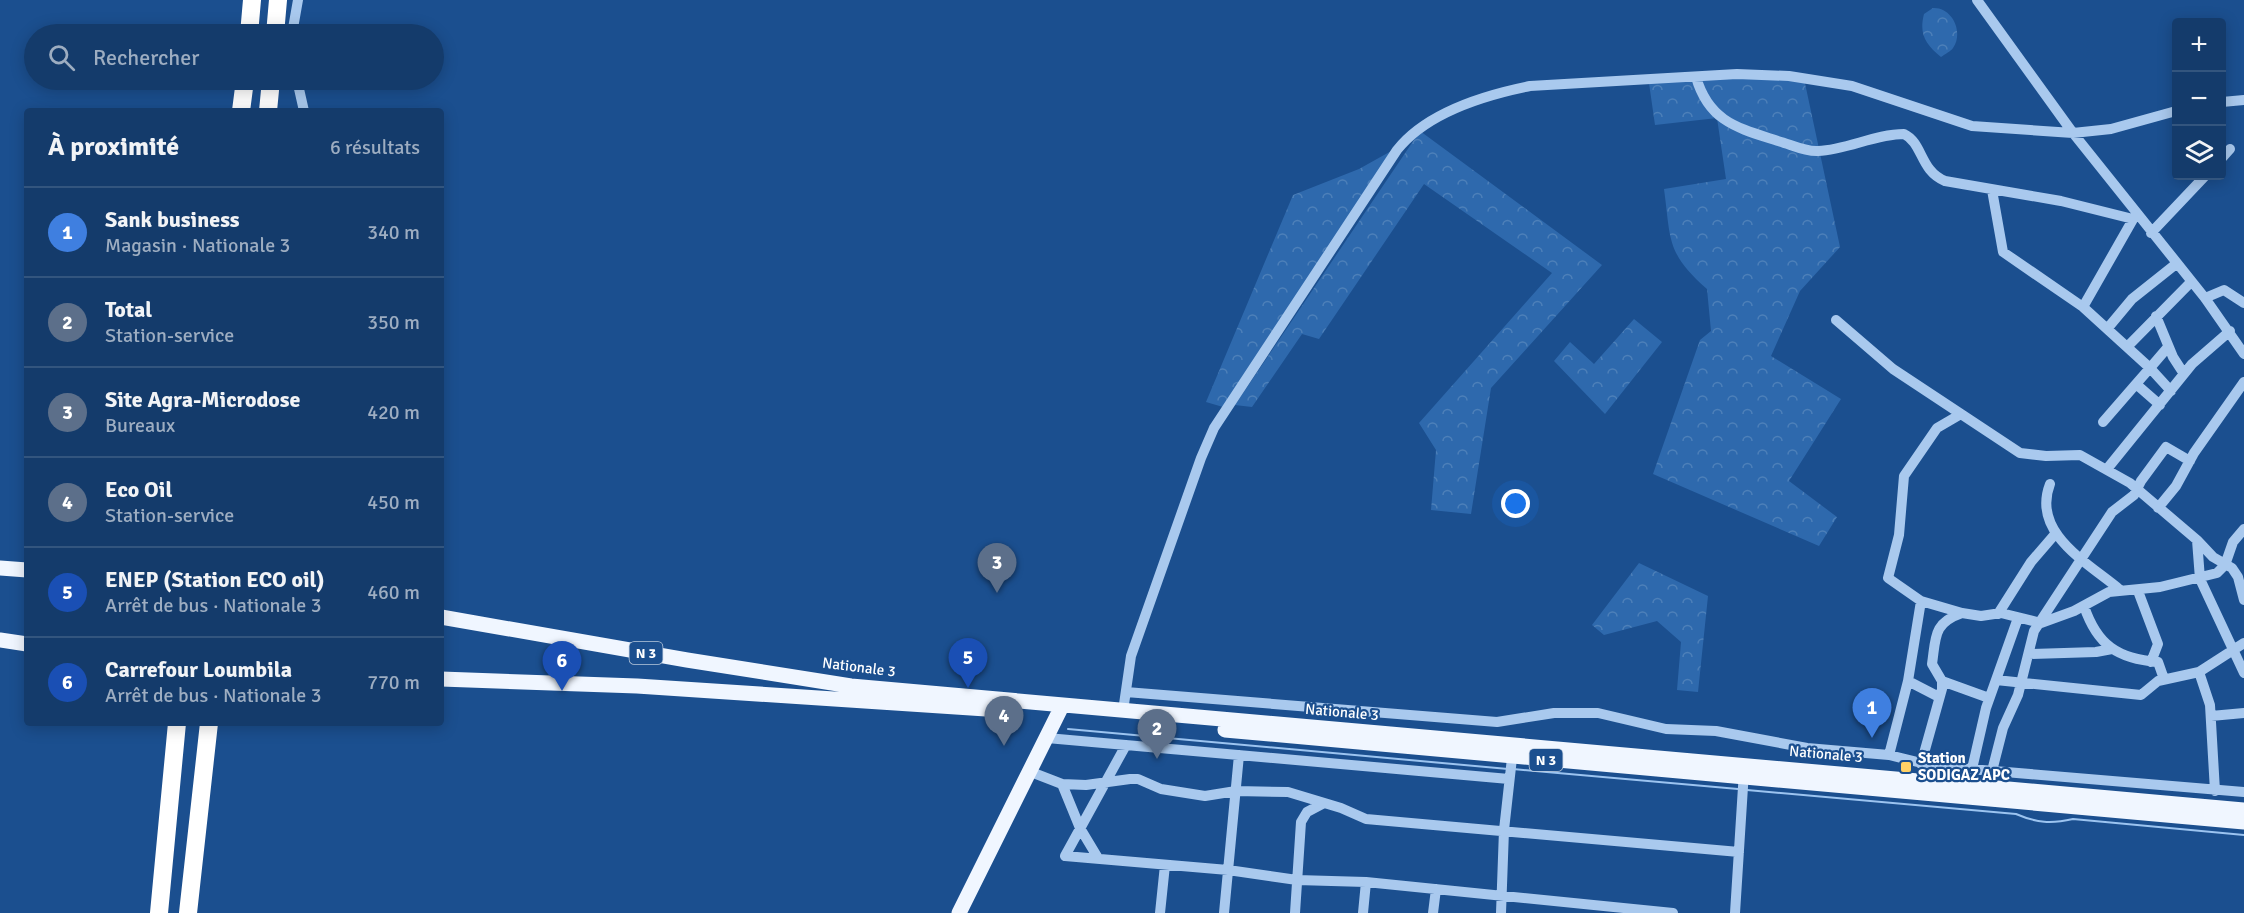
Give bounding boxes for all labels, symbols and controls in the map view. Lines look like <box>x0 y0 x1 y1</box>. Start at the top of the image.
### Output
map controls <box>2172 18 2226 180</box>
button: + <box>2172 18 2226 72</box>
search box <box>24 24 444 90</box>
icon: search <box>45 41 78 74</box>
text: Rechercher <box>93 44 199 71</box>
button: − <box>2172 72 2226 126</box>
button: layers <box>2172 126 2226 180</box>
text: À proximité <box>48 131 179 163</box>
text: 6 résultats <box>330 135 420 160</box>
text: Sank business <box>105 206 240 233</box>
text: 1 <box>62 220 73 245</box>
text: 340 m <box>367 220 420 245</box>
text: Magasin · Nationale 3 <box>105 233 290 258</box>
text: Total <box>105 296 152 323</box>
text: 2 <box>62 310 73 335</box>
text: 350 m <box>367 310 420 335</box>
text: Station-service <box>105 323 234 348</box>
text: Site Agra-Microdose <box>105 386 300 413</box>
text: 3 <box>62 400 73 425</box>
text: 420 m <box>367 400 420 425</box>
text: Bureaux <box>105 413 175 438</box>
text: Eco Oil <box>105 476 172 503</box>
your location <box>1501 489 1530 518</box>
text: 4 <box>62 490 73 515</box>
text: 450 m <box>367 490 420 515</box>
text: Station-service <box>105 503 234 528</box>
pin: 3 <box>978 544 1016 593</box>
text: ENEP (Station ECO oil) <box>105 566 325 593</box>
text: 5 <box>62 580 73 605</box>
text: 460 m <box>367 580 420 605</box>
text: Arrêt de bus · Nationale 3 <box>105 593 322 618</box>
pin: 5 <box>948 638 988 688</box>
pin: 6 <box>542 642 582 691</box>
road number: N 3 <box>630 642 662 664</box>
street label: Nationale 3 <box>821 654 897 680</box>
text: Carrefour Loumbila <box>105 656 292 683</box>
text: 6 <box>62 670 73 695</box>
text: 770 m <box>367 670 420 695</box>
text: Arrêt de bus · Nationale 3 <box>105 683 322 708</box>
pin: 1 <box>1852 688 1892 738</box>
pin: 4 <box>984 696 1024 746</box>
street label: Nationale 3 <box>1304 700 1380 724</box>
pin: 2 <box>1138 710 1176 759</box>
street label: Nationale 3 <box>1788 742 1864 766</box>
road number: N 3 <box>1530 749 1562 771</box>
place label: Station SODIGAZ APC <box>1918 749 2010 784</box>
marker: Station SODIGAZ APC <box>1899 760 1913 774</box>

